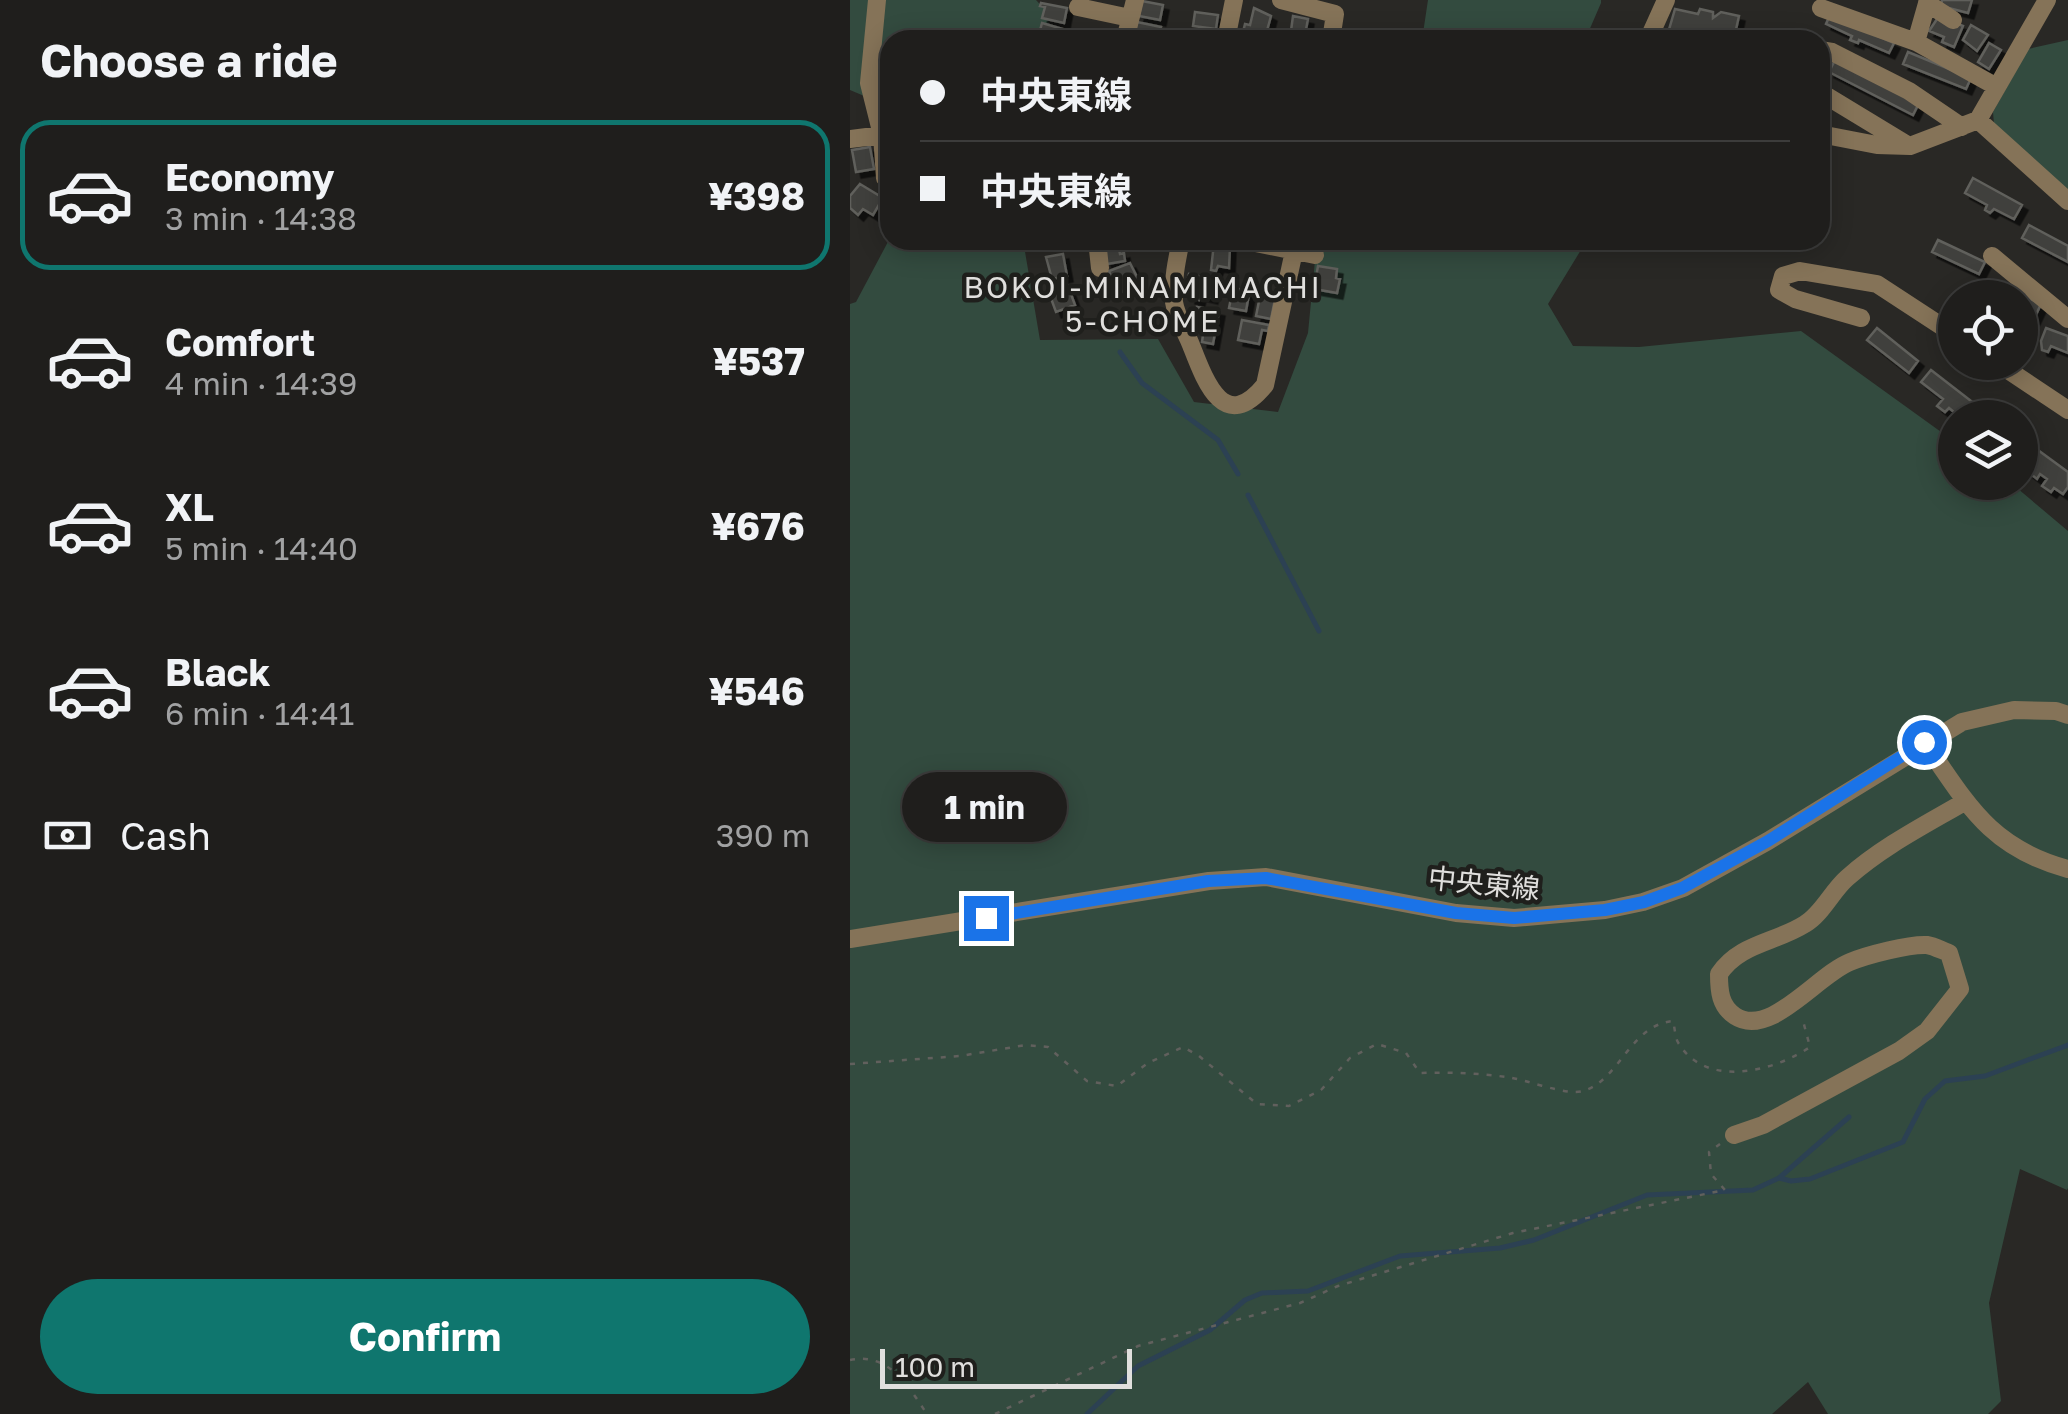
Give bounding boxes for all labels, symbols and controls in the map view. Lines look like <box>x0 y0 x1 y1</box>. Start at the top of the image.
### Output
text: Choose a ride <box>40 33 338 87</box>
text: 中央東線 <box>980 72 1132 117</box>
icon: car <box>45 150 135 240</box>
text: Economy <box>165 154 334 199</box>
text: 中央東線 <box>980 168 1132 213</box>
text: ¥398 <box>708 173 805 218</box>
text: 3 min · 14:38 <box>165 199 357 237</box>
district label: BOKOI-MINAMIMACHI 5-CHOME <box>963 269 1323 339</box>
map controls <box>1938 280 2038 500</box>
button: locate <box>1938 280 2038 380</box>
icon: car <box>45 315 135 405</box>
text: Comfort <box>165 319 315 364</box>
text: ¥537 <box>713 338 805 383</box>
text: 4 min · 14:39 <box>165 364 357 402</box>
button: layers <box>1938 400 2038 500</box>
icon: car <box>45 480 135 570</box>
text: XL <box>165 484 214 529</box>
text: ¥676 <box>711 503 805 548</box>
text: 5 min · 14:40 <box>165 529 358 567</box>
icon: car <box>45 645 135 735</box>
text: Black <box>165 649 270 694</box>
text: ¥546 <box>709 668 805 713</box>
text: 6 min · 14:41 <box>165 694 354 732</box>
route start <box>1902 720 1947 765</box>
callout: 1 min <box>904 773 1068 843</box>
text: 1 min <box>944 788 1025 826</box>
icon: cash <box>40 808 95 863</box>
text: Cash <box>120 813 211 858</box>
text: 390 m <box>716 816 810 854</box>
street label: 中央東線 <box>1427 861 1541 905</box>
route end <box>964 896 1009 941</box>
button: Confirm <box>40 1279 810 1394</box>
scale bar <box>880 1344 1132 1388</box>
text: 100 m <box>895 1350 975 1383</box>

